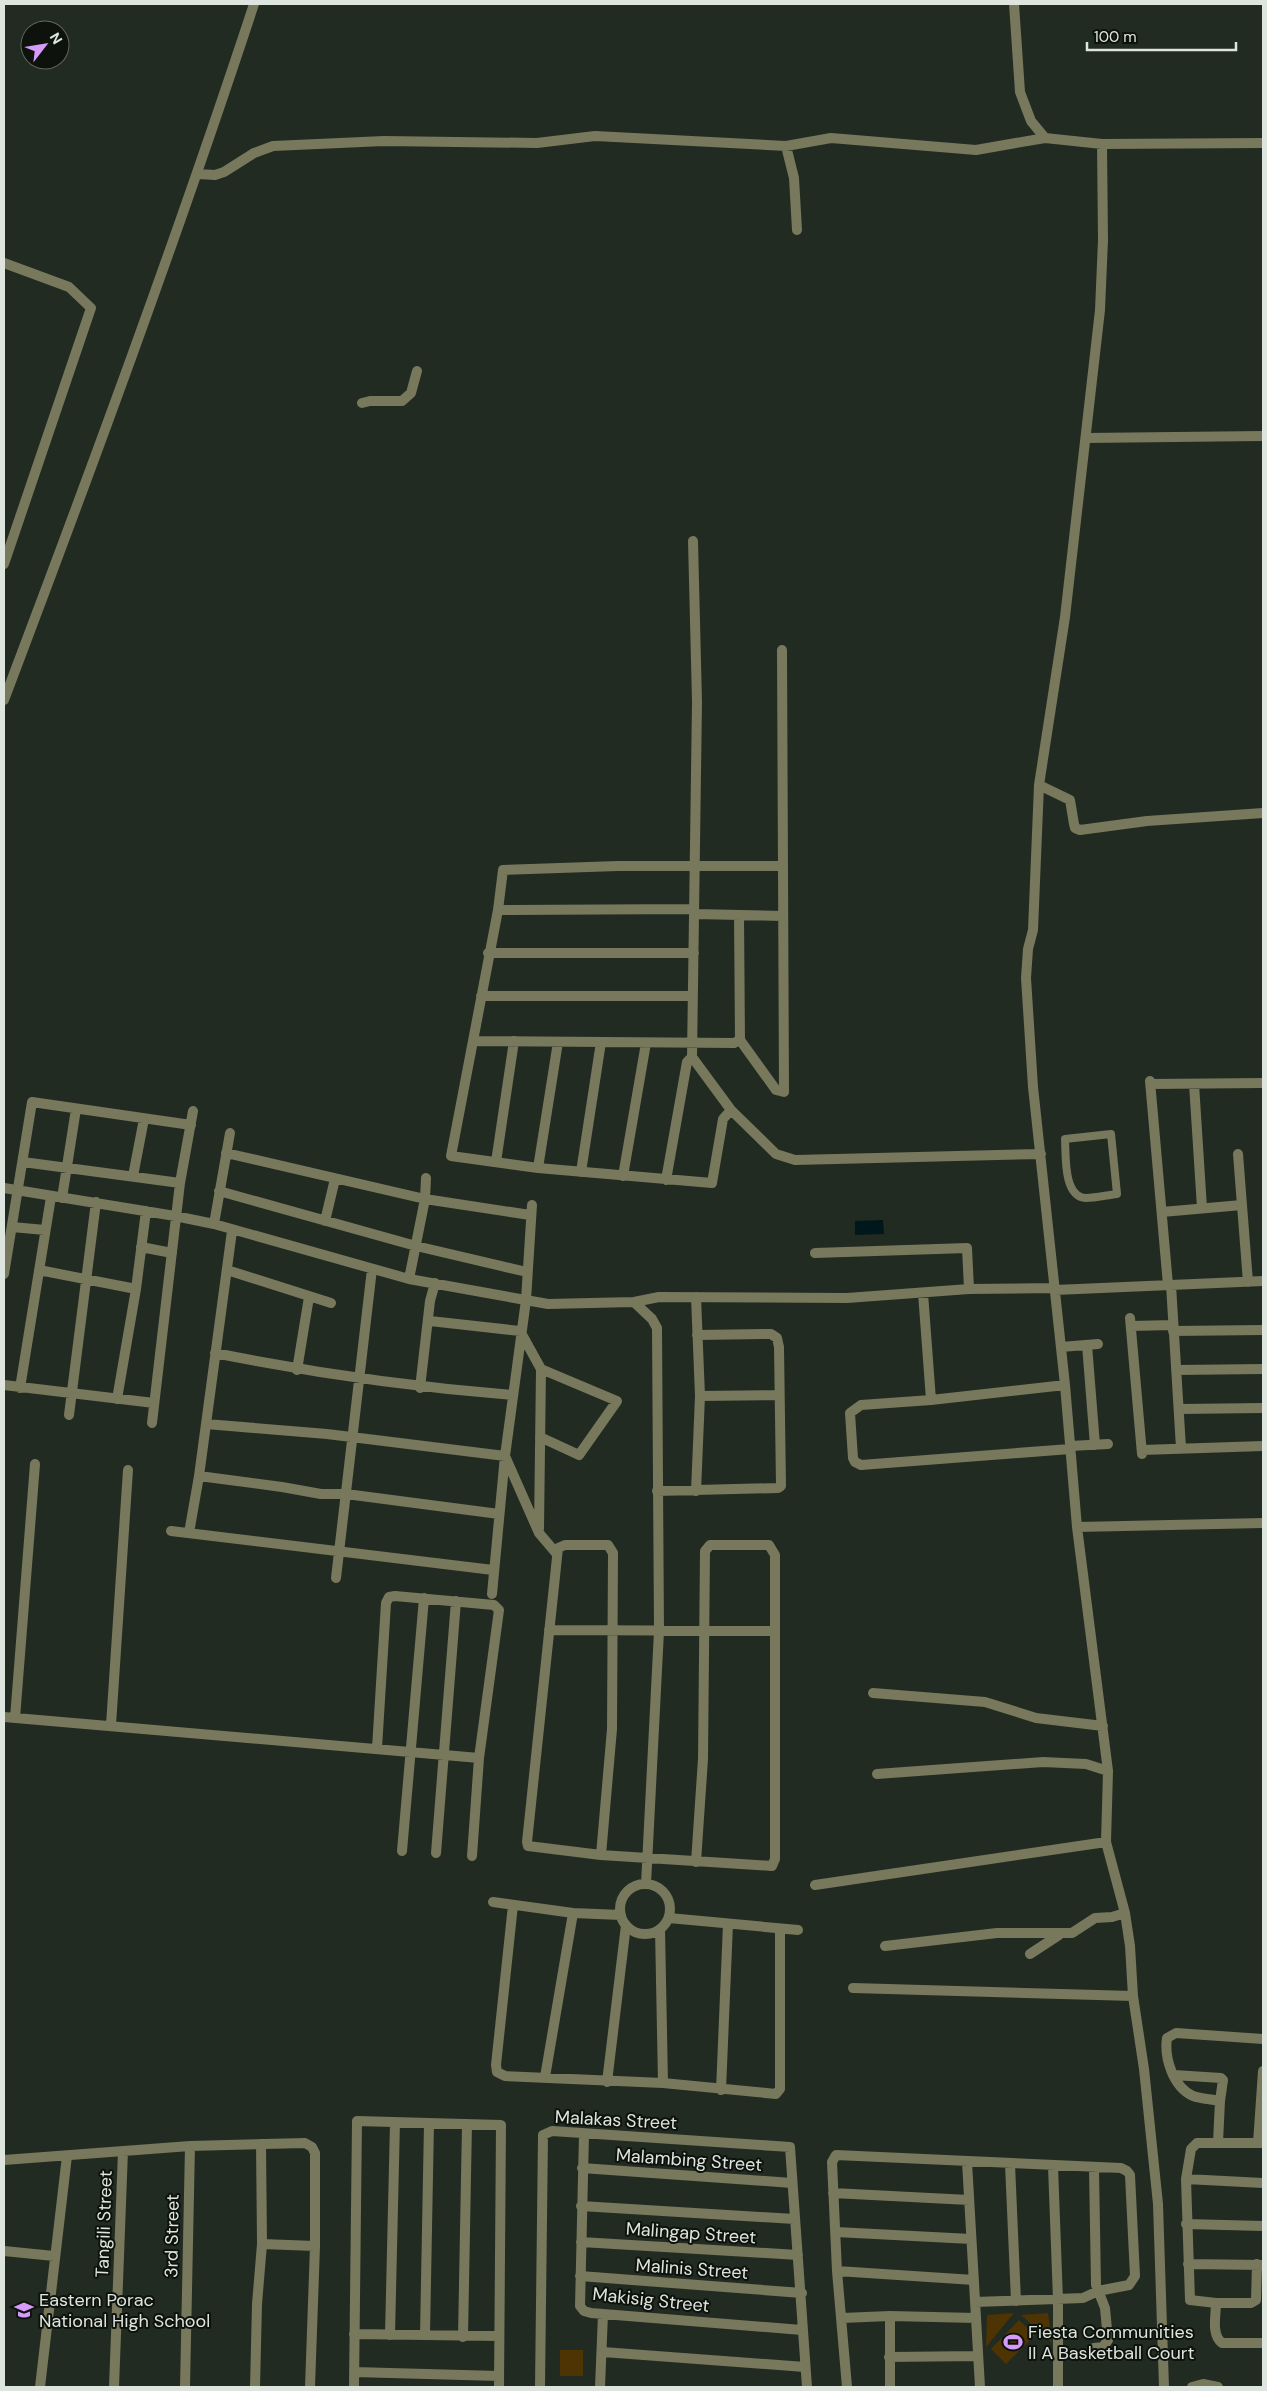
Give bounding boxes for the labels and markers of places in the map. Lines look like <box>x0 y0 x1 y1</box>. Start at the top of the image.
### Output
place label: Eastern Porac National High School <box>39 2288 210 2333</box>
school or university icon: Eastern Porac National High School <box>13 2299 35 2321</box>
place label: Fiesta Communities II A Basketball Court <box>1028 2320 1195 2365</box>
sports icon: Fiesta Communities II A Basketball Court <box>1002 2331 1024 2353</box>

